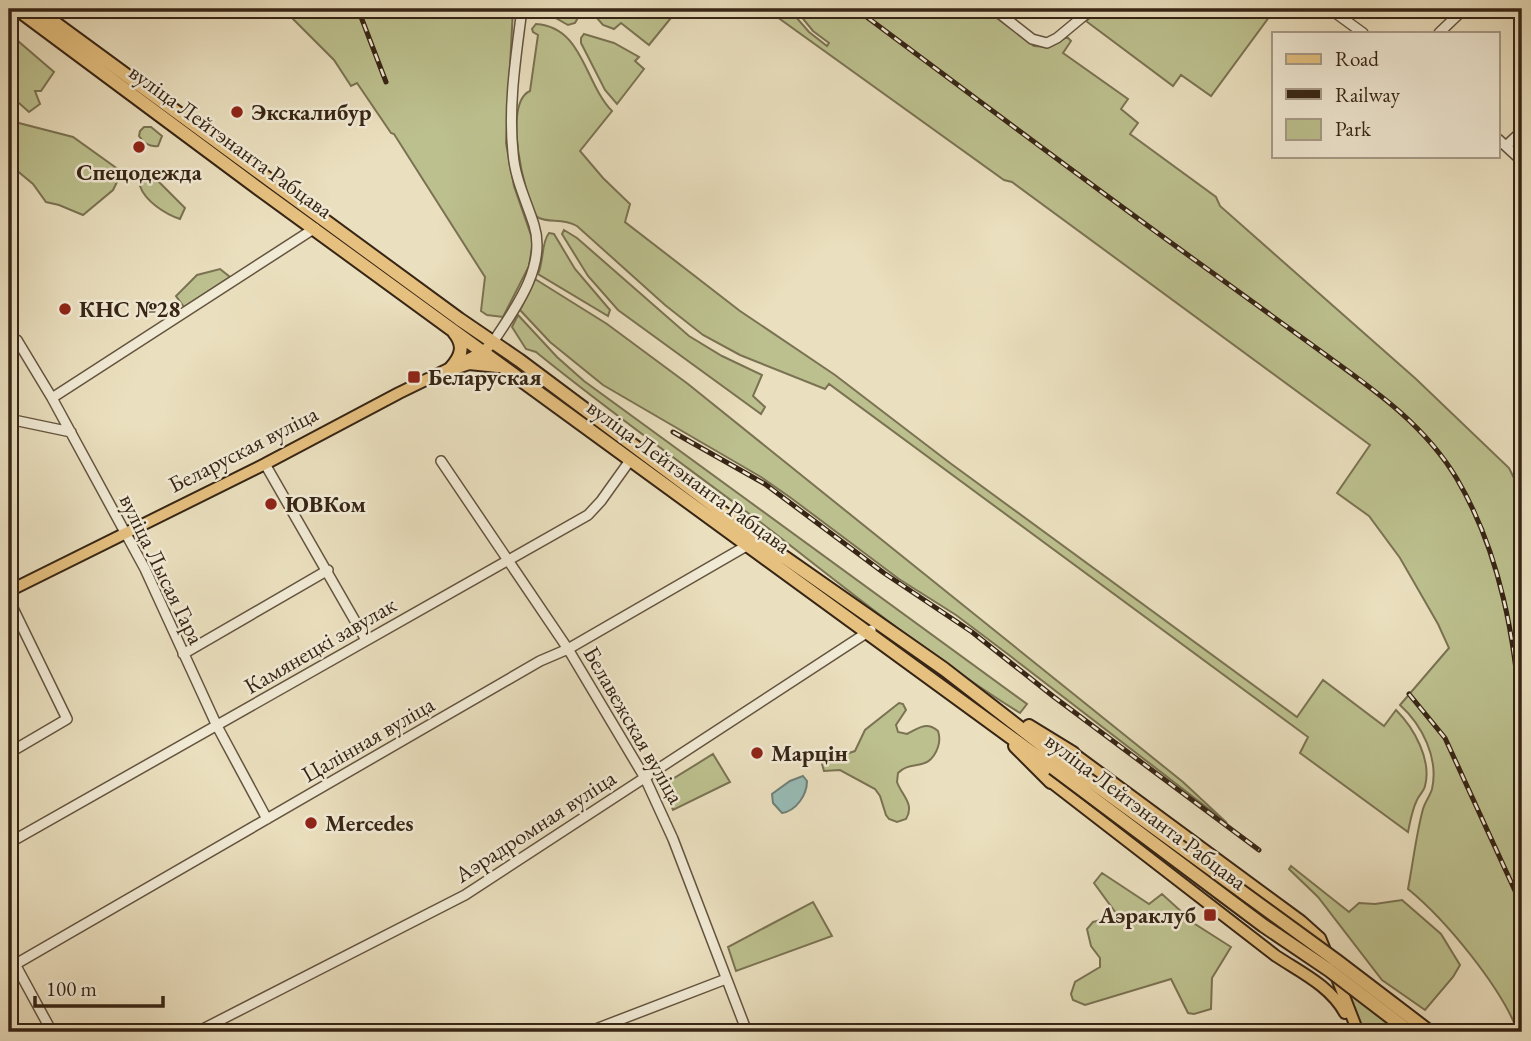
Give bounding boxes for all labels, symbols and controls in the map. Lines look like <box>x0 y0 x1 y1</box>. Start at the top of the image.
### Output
legend <box>1272 32 1500 158</box>
text: Road <box>1335 45 1379 72</box>
street label: вуліца Лейтэнанта Рабцава <box>123 57 340 226</box>
text: Railway <box>1335 81 1401 108</box>
place label: Экскалибур <box>251 97 372 127</box>
marker: Экскалибур <box>229 104 245 120</box>
text: Park <box>1335 115 1372 142</box>
marker: Спецодежда <box>131 139 147 155</box>
place label: Спецодежда <box>76 157 203 187</box>
place label: КНС №28 <box>79 294 180 324</box>
marker: КНС №28 <box>57 301 73 317</box>
place label: Беларуская <box>428 362 541 392</box>
marker: Беларуская <box>406 369 422 385</box>
street label: вуліца Лейтэнанта Рабцава <box>581 392 798 561</box>
street label: Беларуская вуліца <box>163 398 324 500</box>
street label: вуліца Лысая Гара <box>113 489 212 650</box>
place label: ЮВКом <box>285 489 366 519</box>
marker: ЮВКом <box>263 496 279 512</box>
street label: Камянецкі завулак <box>238 589 402 701</box>
street label: Белавежская вуліца <box>577 641 692 810</box>
street label: Цалінная вуліца <box>296 689 440 789</box>
street label: вуліца Лейтэнанта Рабцава <box>1039 725 1254 897</box>
place label: Марцін <box>771 738 848 768</box>
marker: Марцін <box>749 745 765 761</box>
street label: Аэрадромная вуліца <box>448 762 622 890</box>
place label: Mercedes <box>325 808 414 838</box>
marker: Mercedes <box>303 815 319 831</box>
place label: Аэраклуб <box>1098 900 1196 930</box>
marker: Аэраклуб <box>1202 907 1218 923</box>
scale bar <box>35 964 163 1008</box>
text: 100 m <box>46 975 97 1002</box>

